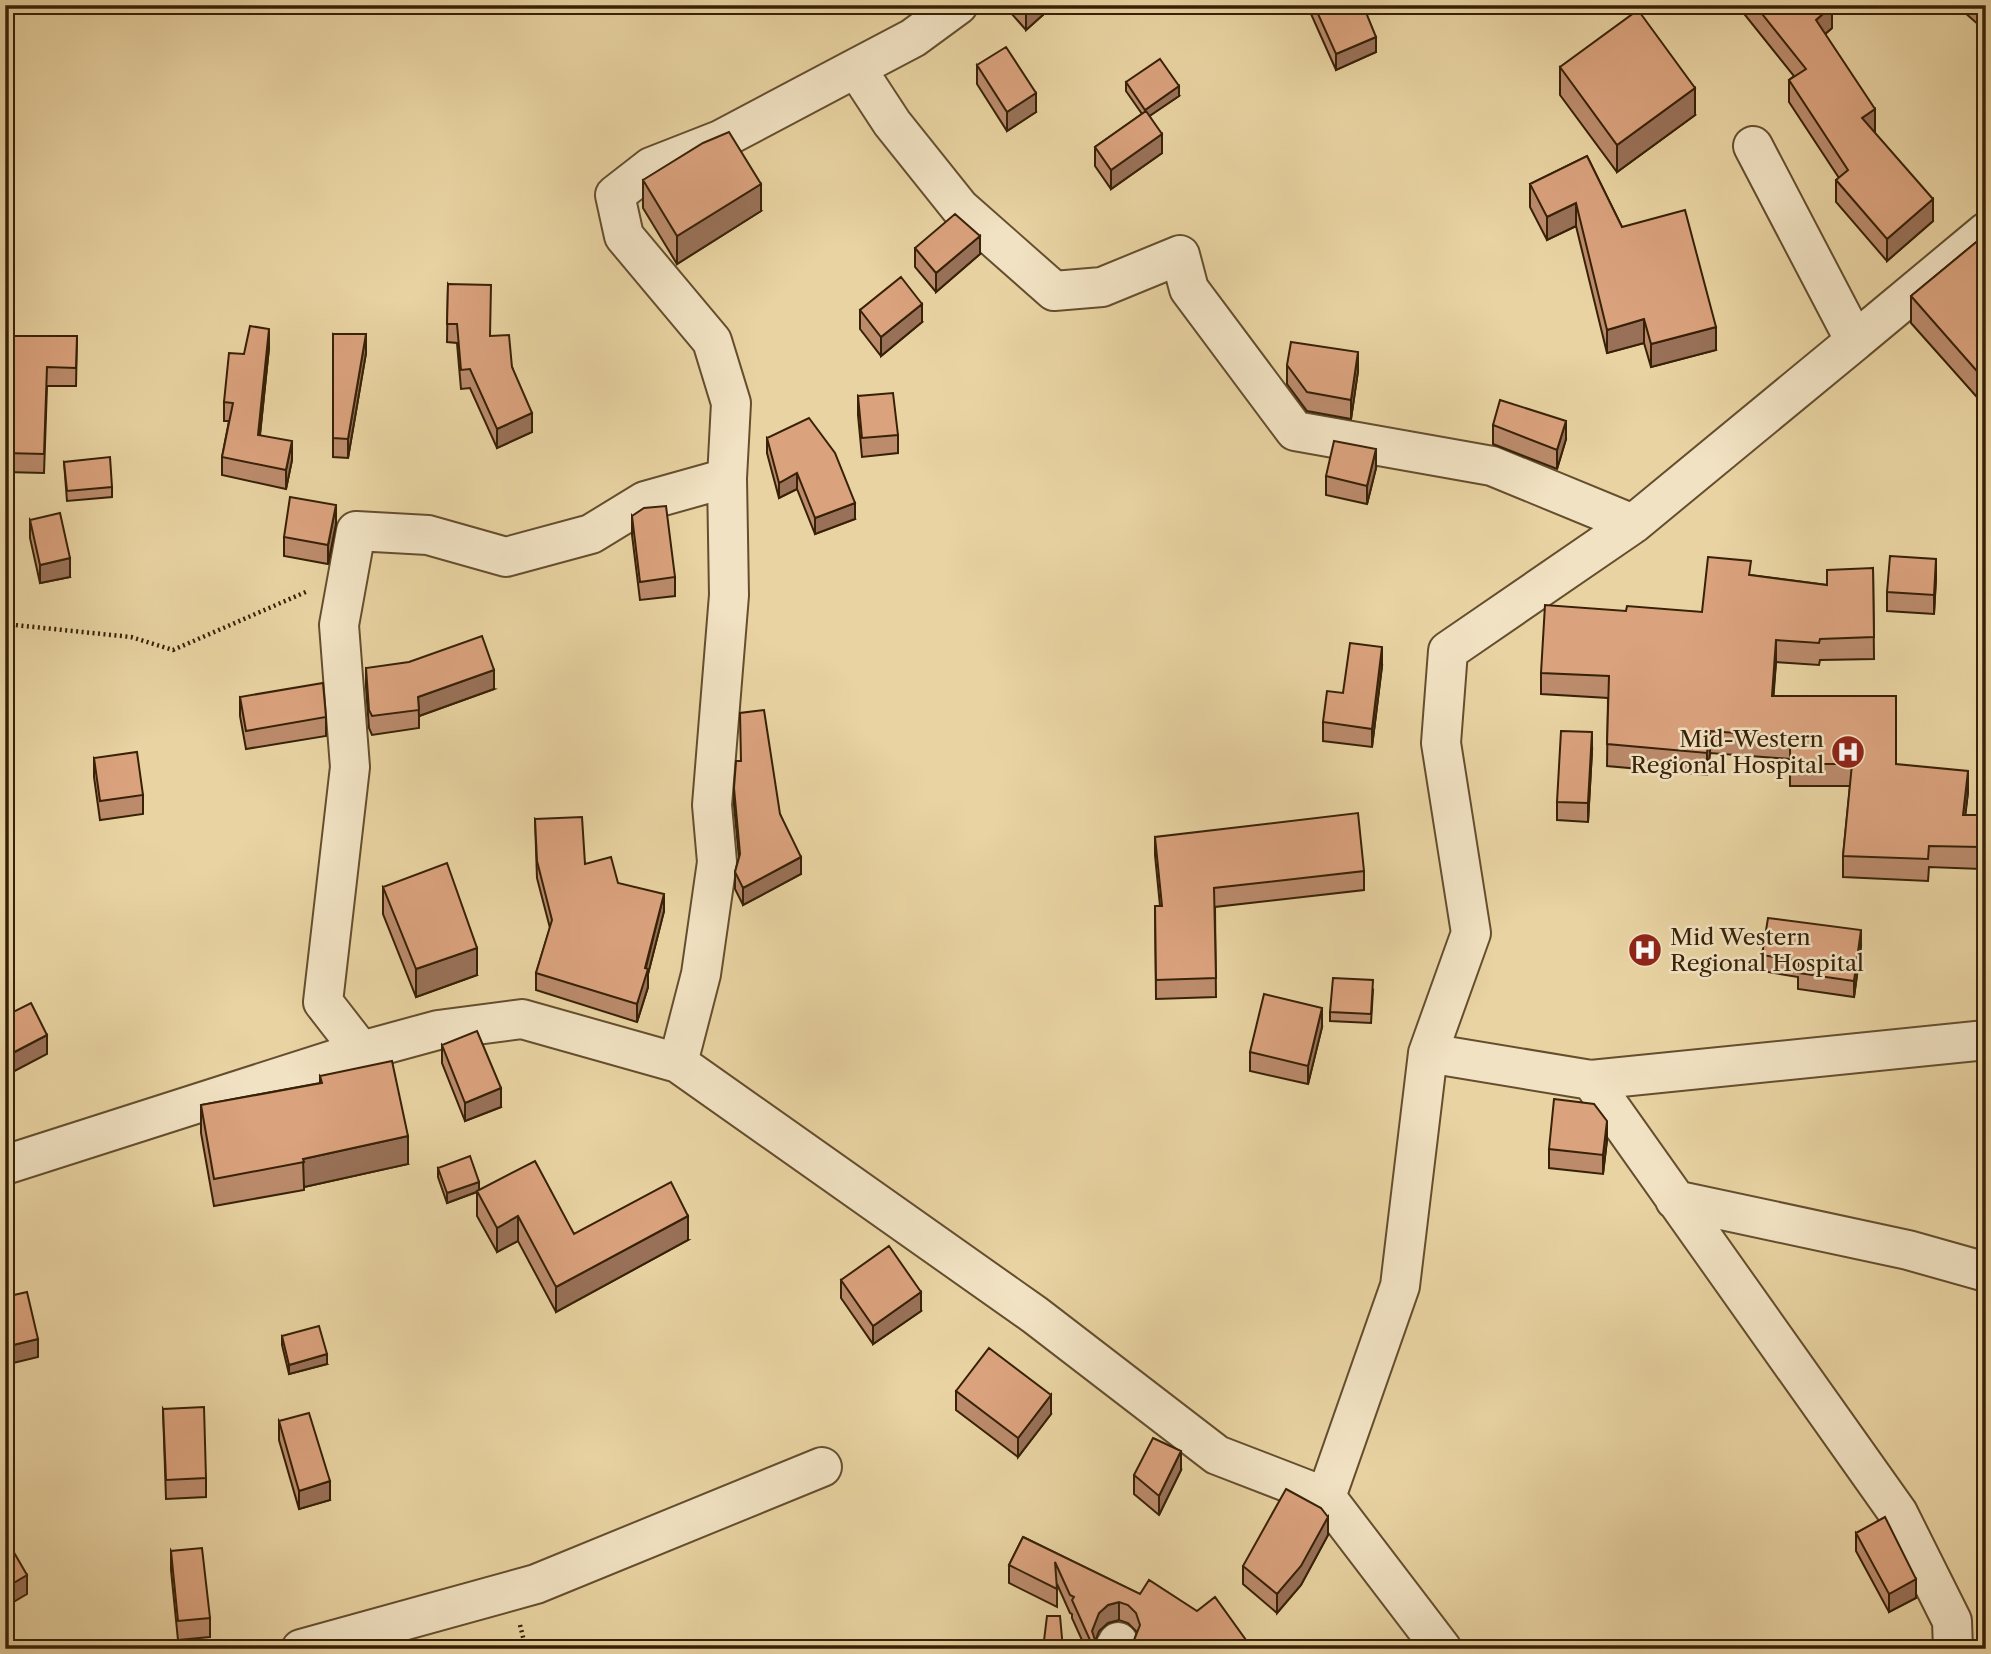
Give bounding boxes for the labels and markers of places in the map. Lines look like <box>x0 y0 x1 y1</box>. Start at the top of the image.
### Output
place label: Mid-Western Regional Hospital <box>1630 725 1824 779</box>
hospital icon: Mid-Western Regional Hospital <box>1829 733 1867 771</box>
place label: Mid Western Regional Hospital <box>1670 923 1864 977</box>
hospital icon: Mid Western Regional Hospital <box>1626 931 1664 969</box>

